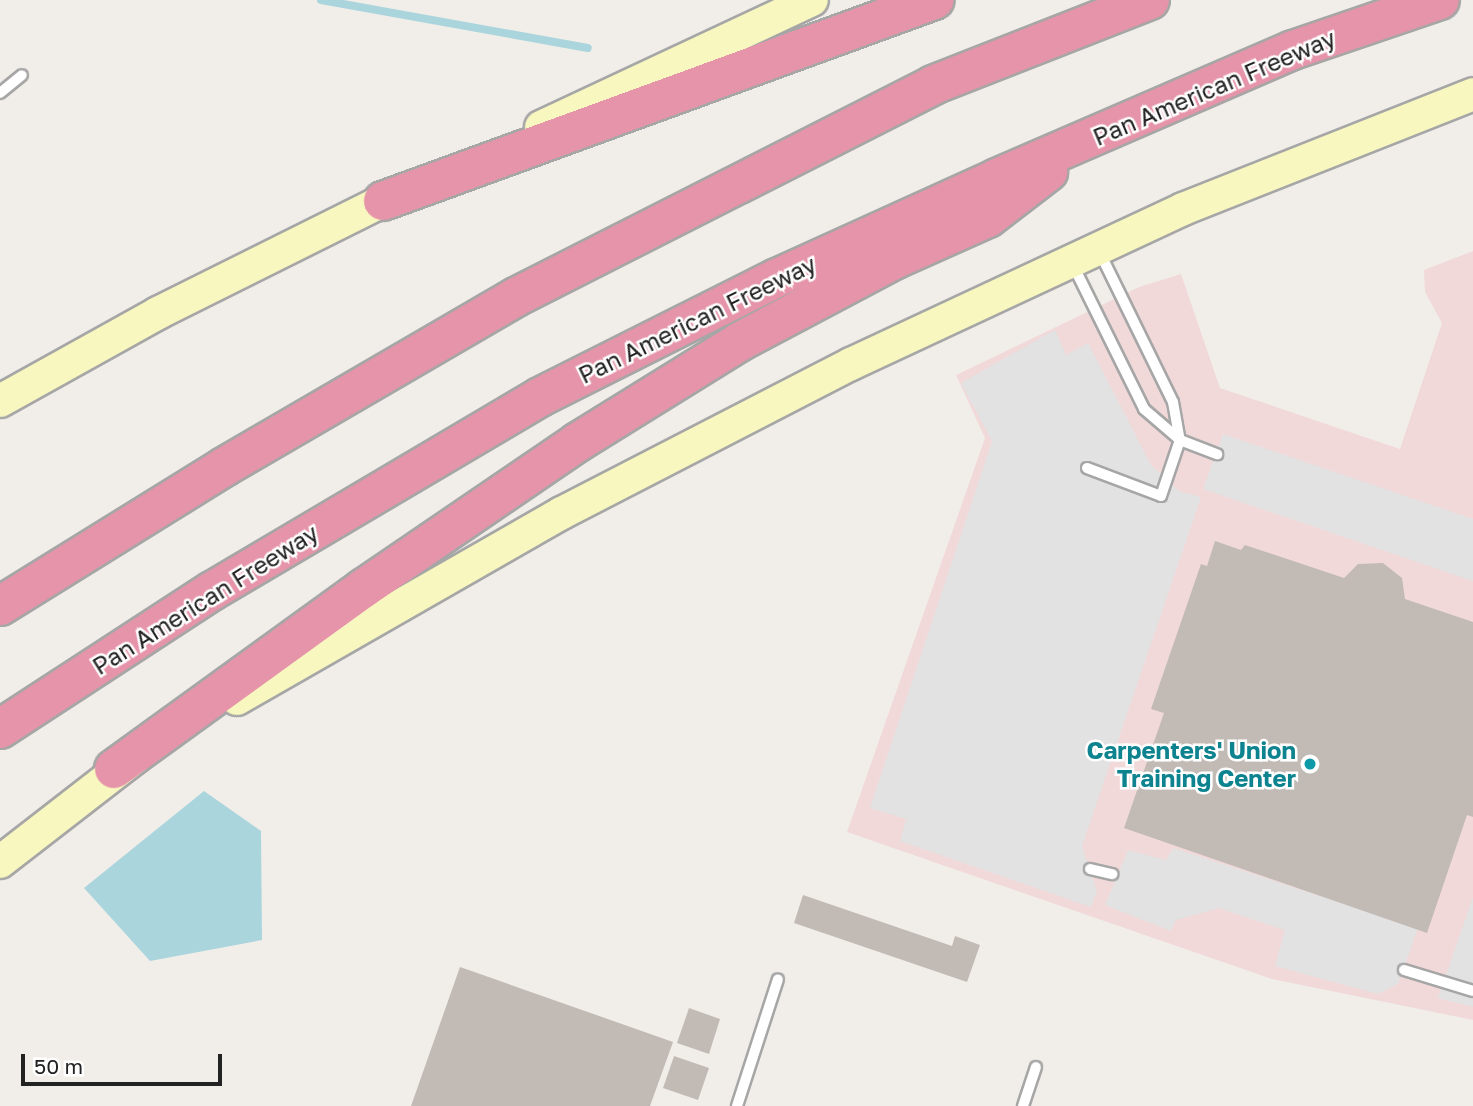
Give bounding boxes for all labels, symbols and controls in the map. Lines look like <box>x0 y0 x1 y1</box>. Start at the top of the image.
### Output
street label: Pan American Freeway <box>1088 23 1340 151</box>
street label: Pan American Freeway <box>574 249 820 389</box>
street label: Pan American Freeway <box>87 518 323 680</box>
place label: Carpenters' Union Training Center <box>1086 736 1296 792</box>
marker: Carpenters' Union Training Center <box>1302 756 1318 772</box>
scale bar <box>24 1040 226 1084</box>
text: 50 m <box>34 1053 83 1079</box>

